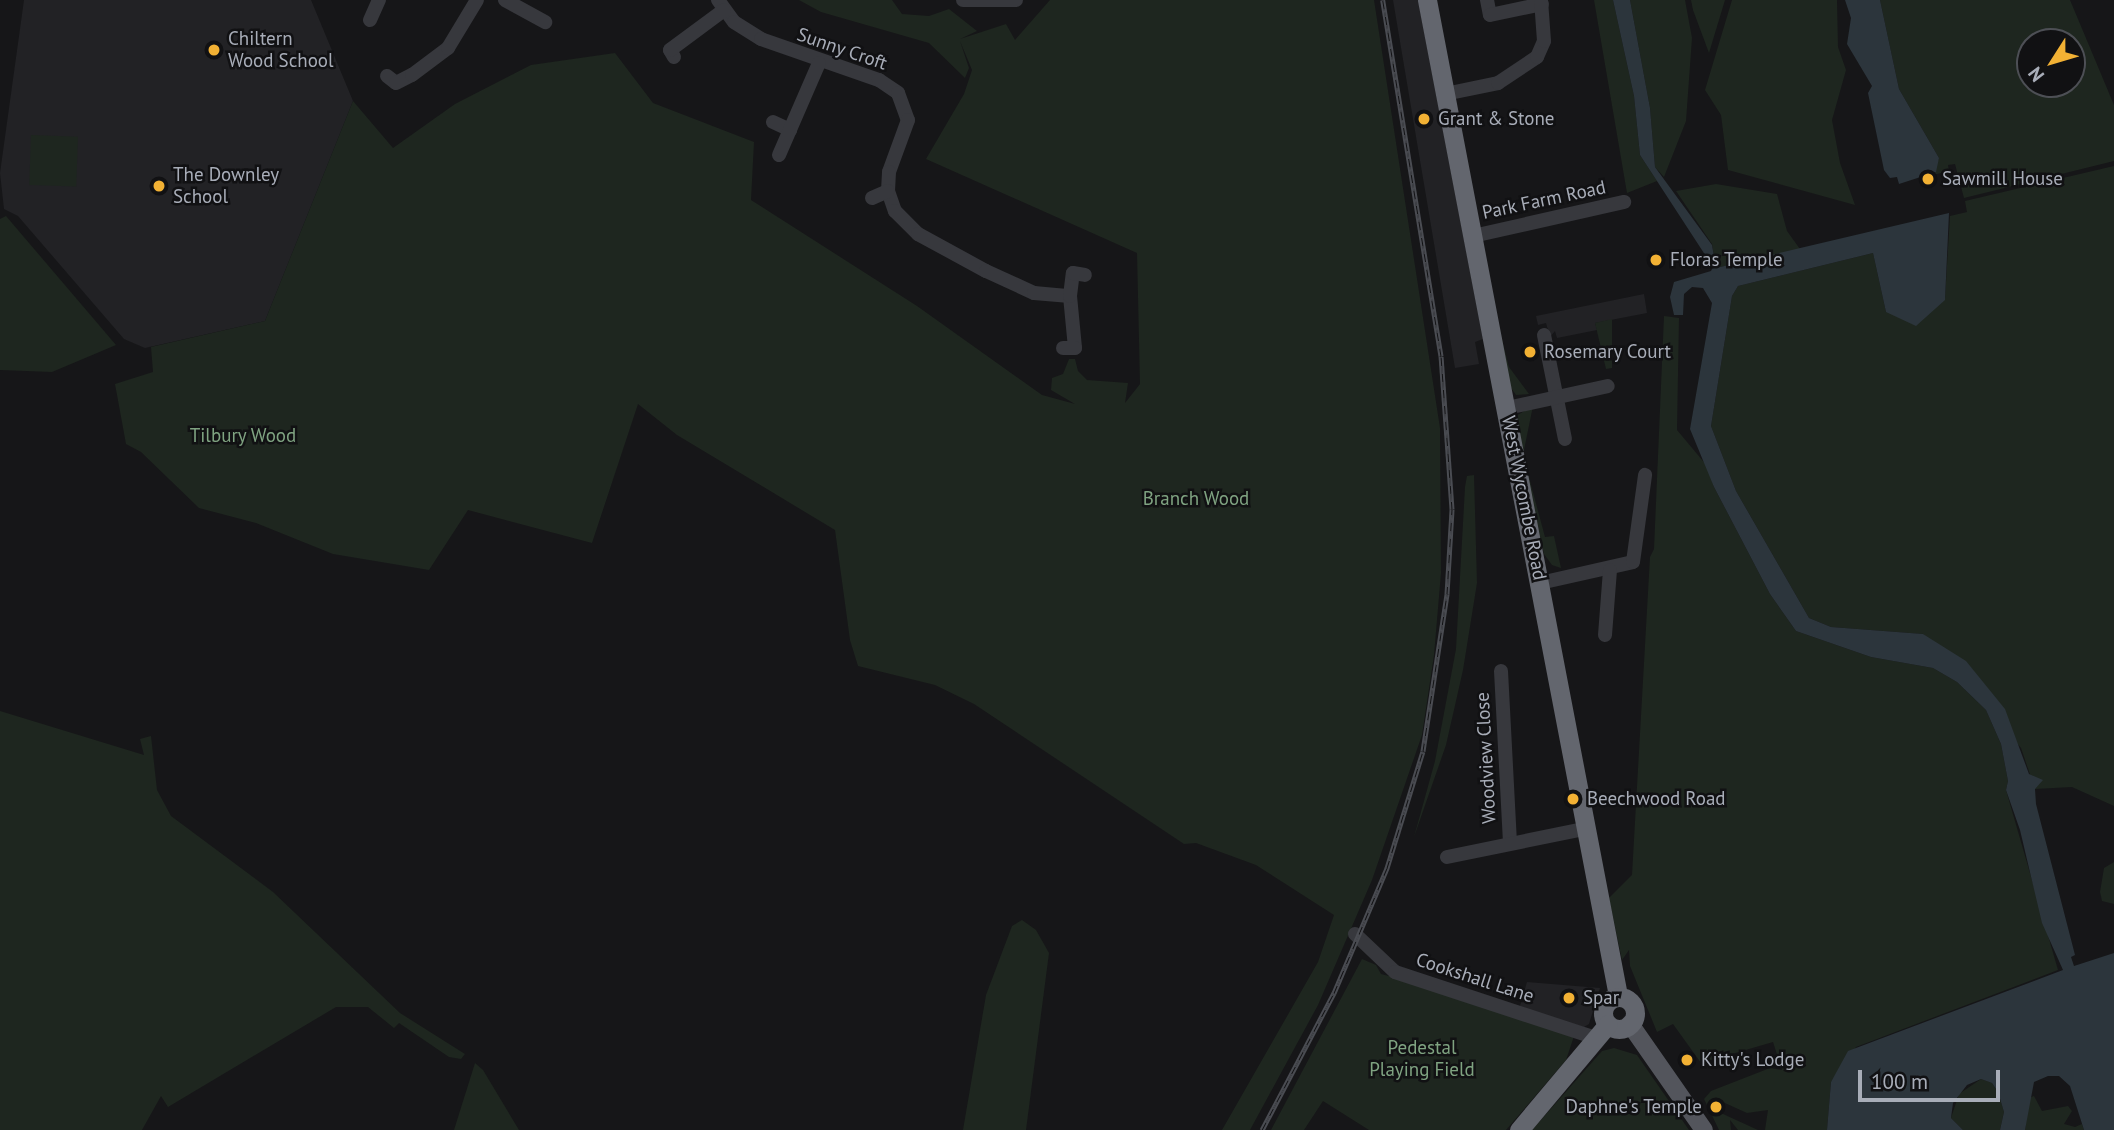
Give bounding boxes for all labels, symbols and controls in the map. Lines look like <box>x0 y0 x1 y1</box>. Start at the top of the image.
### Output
street label: Sunny Croft <box>794 23 890 75</box>
place label: Chiltern Wood School <box>228 28 334 72</box>
north arrow <box>2016 28 2086 98</box>
marker: Chiltern Wood School <box>206 42 222 58</box>
text: N <box>2022 62 2049 87</box>
place label: Grant & Stone <box>1438 108 1555 130</box>
marker: Grant & Stone <box>1416 111 1432 127</box>
place label: The Downley School <box>173 164 279 208</box>
place label: Sawmill House <box>1942 168 2063 190</box>
marker: Sawmill House <box>1920 171 1936 187</box>
street label: Park Farm Road <box>1480 176 1608 224</box>
marker: The Downley School <box>151 178 167 194</box>
place label: Floras Temple <box>1670 249 1783 271</box>
marker: Floras Temple <box>1648 252 1664 268</box>
place label: Rosemary Court <box>1544 341 1672 363</box>
marker: Rosemary Court <box>1522 344 1538 360</box>
street label: West Wycombe Road <box>1497 414 1551 582</box>
park label: Tilbury Wood <box>189 425 297 447</box>
park label: Branch Wood <box>1143 488 1249 510</box>
street label: Woodview Close <box>1471 691 1501 825</box>
place label: Beechwood Road <box>1587 788 1726 810</box>
marker: Beechwood Road <box>1565 791 1581 807</box>
street label: Cookshall Lane <box>1413 948 1537 1008</box>
place label: Spar <box>1583 987 1619 1009</box>
marker: Spar <box>1561 990 1577 1006</box>
park label: Pedestal Playing Field <box>1369 1037 1475 1081</box>
place label: Kitty's Lodge <box>1701 1049 1804 1071</box>
marker: Kitty's Lodge <box>1679 1052 1695 1068</box>
scale bar <box>1862 1056 2004 1100</box>
text: 100 m <box>1871 1068 1928 1095</box>
place label: Daphne's Temple <box>1565 1096 1702 1118</box>
marker: Daphne's Temple <box>1708 1099 1724 1115</box>

